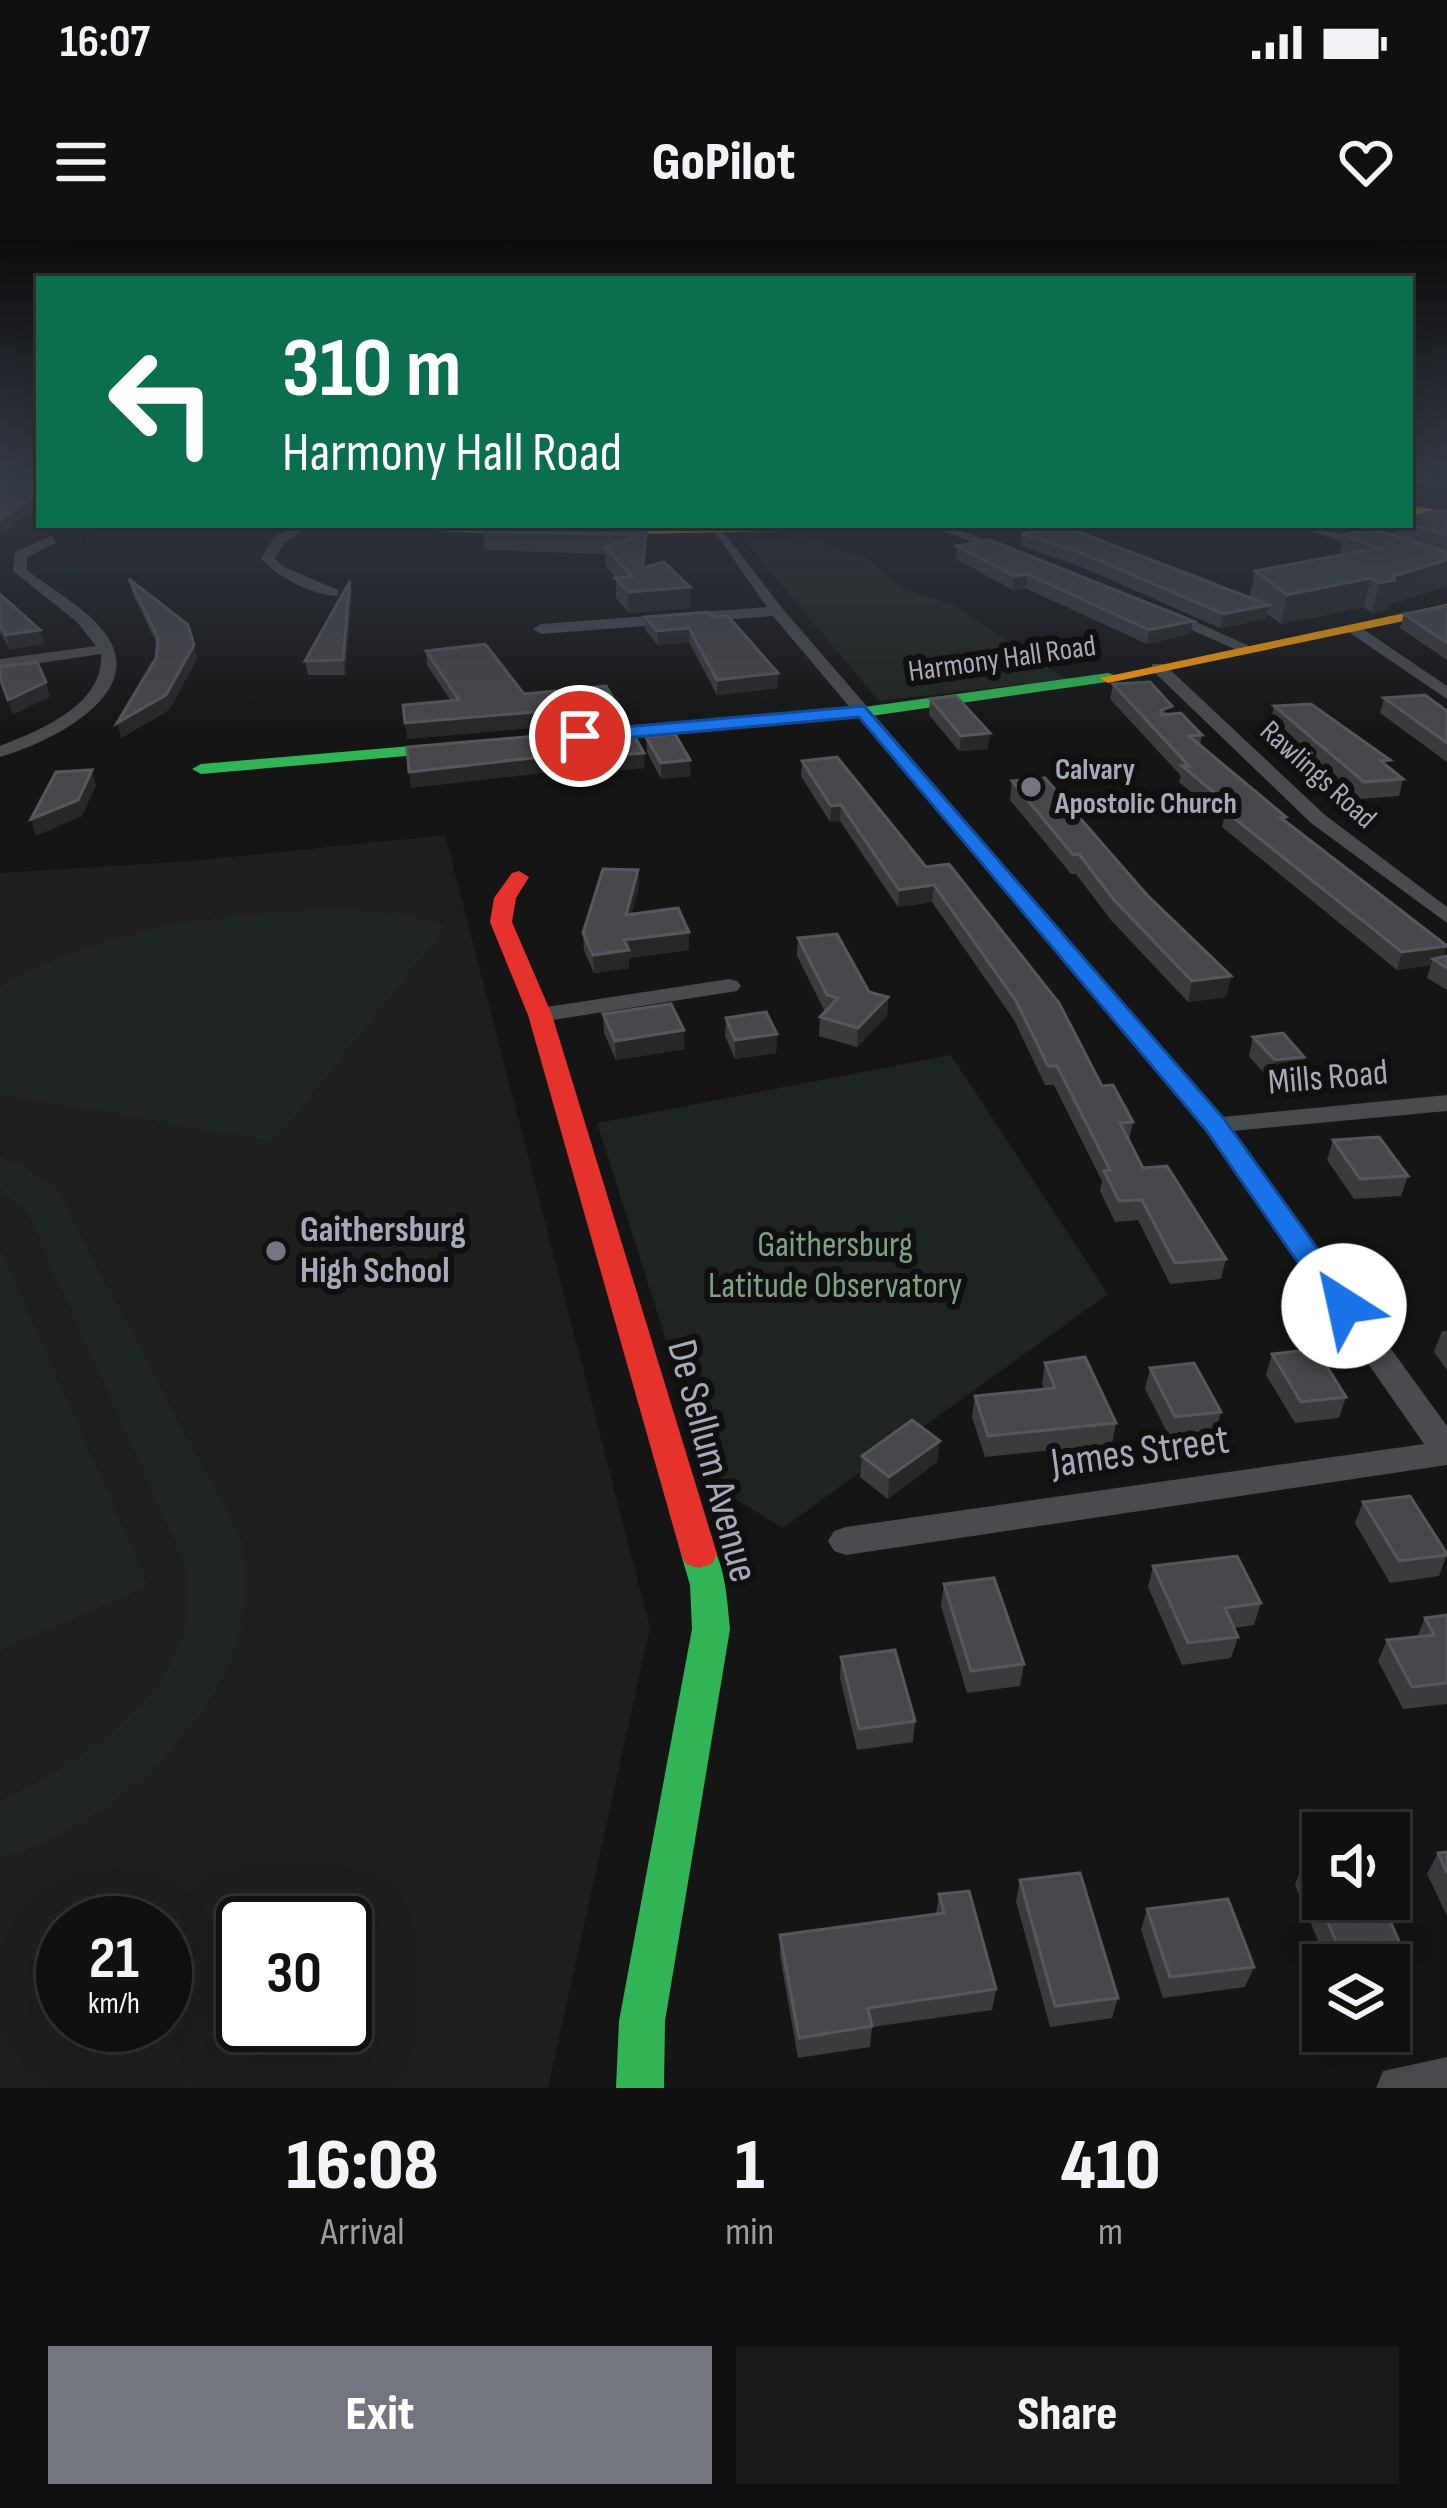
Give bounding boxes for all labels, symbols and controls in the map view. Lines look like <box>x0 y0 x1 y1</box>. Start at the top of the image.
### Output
text: 16:07 <box>60 15 150 70</box>
icon: menu <box>48 129 114 195</box>
icon: heart <box>1333 129 1399 195</box>
text: GoPilot <box>652 130 795 195</box>
text: 310 m <box>282 319 461 420</box>
icon: left <box>84 324 240 480</box>
text: Harmony Hall Road <box>282 421 622 486</box>
street label: Harmony Hall Road <box>906 628 1098 690</box>
pin <box>529 685 631 787</box>
icon: arrive <box>547 703 613 769</box>
street label: Rawlings Road <box>1253 714 1383 836</box>
place label: Calvary Apostolic Church <box>1054 752 1237 822</box>
marker: Calvary Apostolic Church <box>1018 774 1044 800</box>
street label: Mills Road <box>1266 1051 1390 1105</box>
place label: Gaithersburg High School <box>300 1209 466 1293</box>
park label: Gaithersburg Latitude Observatory <box>708 1224 962 1308</box>
marker: Gaithersburg High School <box>263 1238 289 1264</box>
position arrow <box>1281 1243 1407 1369</box>
street label: De Sellum Avenue <box>655 1334 769 1588</box>
street label: James Street <box>1047 1414 1232 1490</box>
map controls <box>1302 1812 1410 2052</box>
button: sound <box>1302 1812 1410 1920</box>
speed limit sign: 30 <box>216 1896 372 2052</box>
text: 21 <box>89 1923 139 1995</box>
button: layers <box>1302 1944 1410 2052</box>
text: km/h <box>88 1986 140 2022</box>
text: 16:08 <box>286 2123 439 2210</box>
text: 1 <box>735 2123 764 2210</box>
text: 410 <box>1061 2123 1161 2210</box>
text: Arrival <box>321 2209 405 2256</box>
text: min <box>725 2209 774 2256</box>
text: m <box>1098 2209 1123 2256</box>
button: Exit <box>48 2346 712 2484</box>
button: Share <box>736 2346 1399 2484</box>

